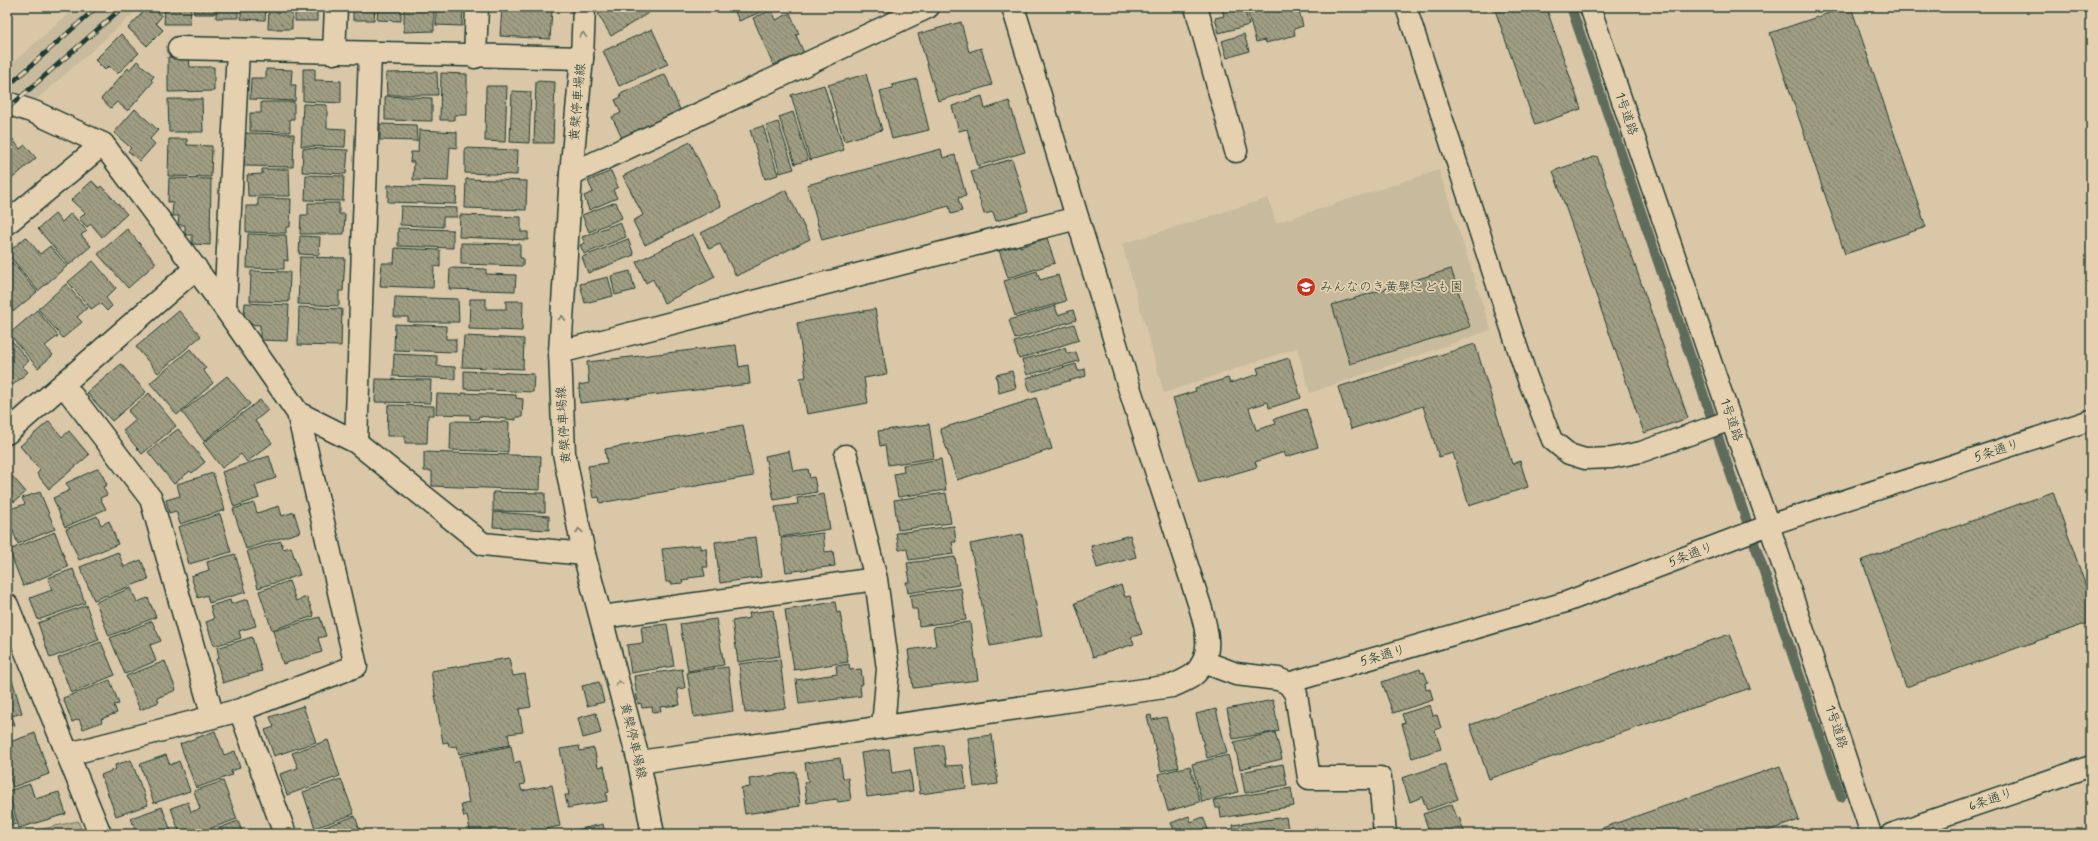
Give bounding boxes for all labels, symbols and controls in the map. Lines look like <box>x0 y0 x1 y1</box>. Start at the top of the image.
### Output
one-way arrow <box>579 32 587 38</box>
street label: 黄檗停車場線 <box>566 61 590 142</box>
street label: 1号道路 <box>1611 90 1641 138</box>
school or university icon: みんなのき黄檗こども園 <box>1295 276 1317 298</box>
place label: みんなのき黄檗こども園 <box>1320 279 1463 296</box>
one-way arrow <box>558 315 567 321</box>
street label: 黄檗停車場線 <box>553 385 575 465</box>
street label: 1号道路 <box>1716 396 1746 444</box>
street label: 5条通り <box>1972 436 2022 466</box>
one-way arrow <box>575 527 584 534</box>
street label: 5条通り <box>1666 539 1716 571</box>
street label: 5条通り <box>1358 641 1408 671</box>
one-way arrow <box>615 680 623 687</box>
street label: 黄檗停車場線 <box>616 701 650 782</box>
street label: 1号道路 <box>1821 703 1851 751</box>
street label: 6条通り <box>1967 785 2015 815</box>

